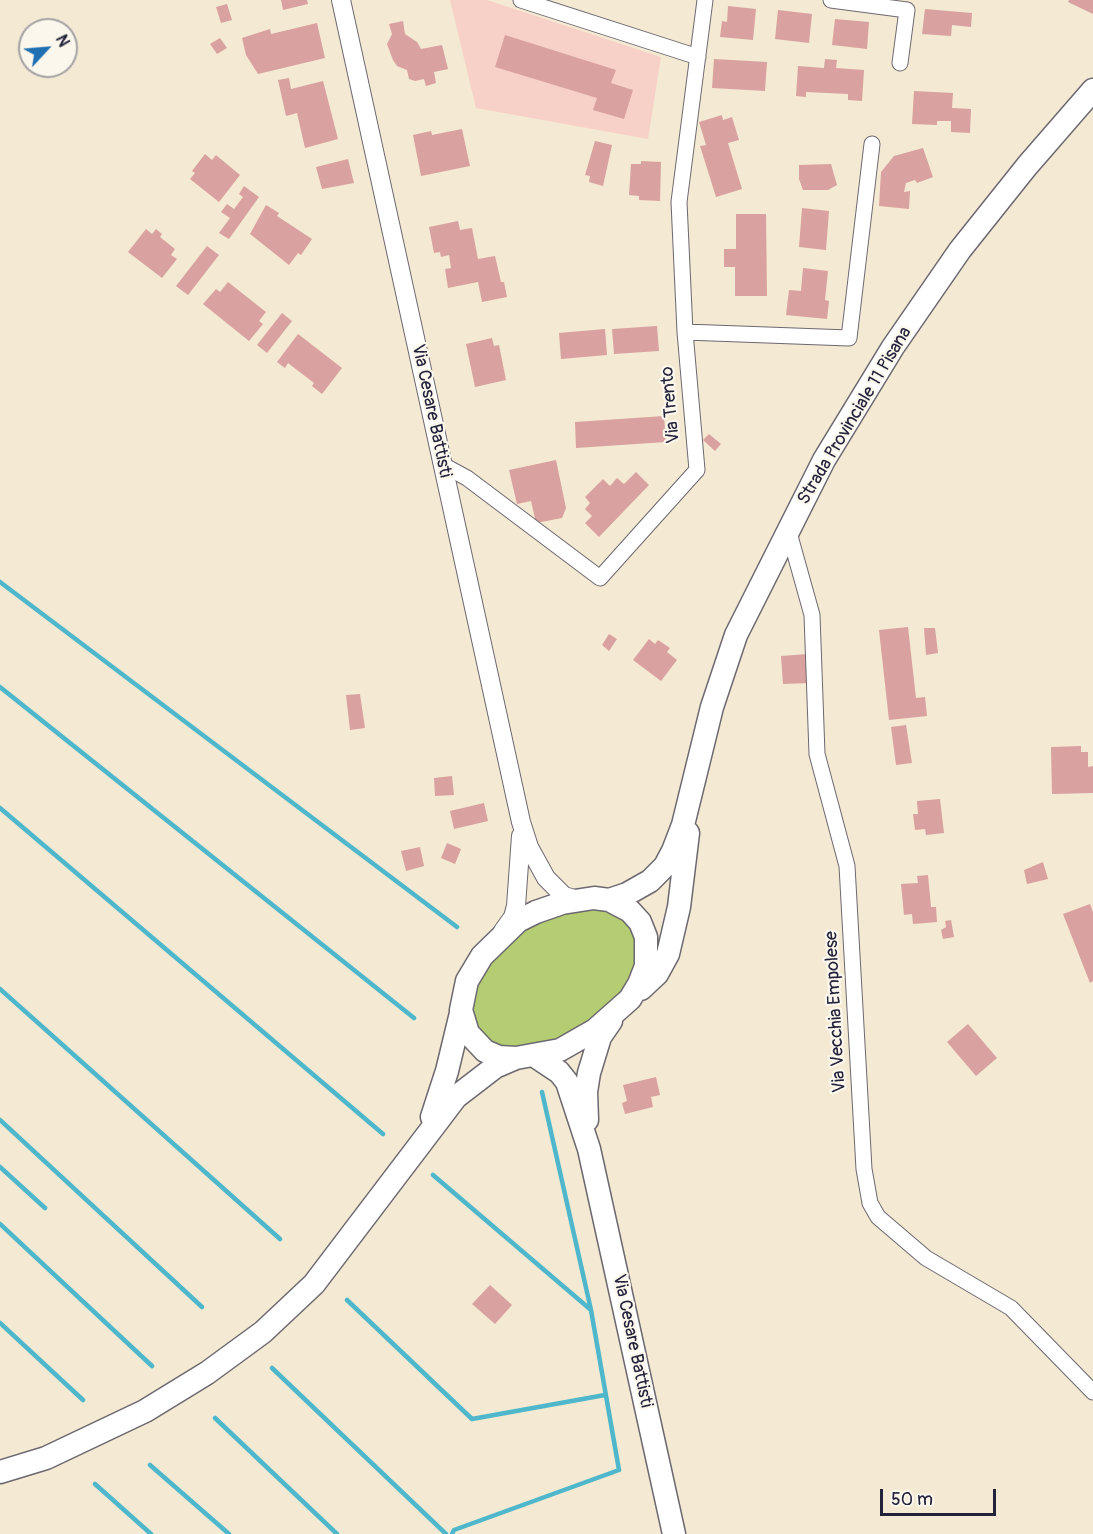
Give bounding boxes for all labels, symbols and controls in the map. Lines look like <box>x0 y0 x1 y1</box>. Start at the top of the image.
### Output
north arrow <box>18 18 78 78</box>
text: N <box>51 32 74 50</box>
street label: Strada Provinciale 11 Pisana <box>793 323 917 509</box>
street label: Via Cesare Battisti <box>406 342 456 480</box>
street label: Via Trento <box>657 366 685 444</box>
street label: Via Vecchia Empolese <box>821 931 851 1093</box>
street label: Via Cesare Battisti <box>607 1272 657 1410</box>
scale bar <box>883 1477 998 1515</box>
text: 50 m <box>891 1488 933 1511</box>

